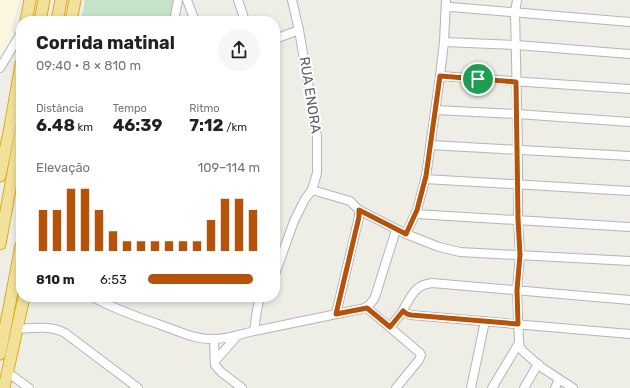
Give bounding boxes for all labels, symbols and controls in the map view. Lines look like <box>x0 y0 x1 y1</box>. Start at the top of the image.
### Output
button: share <box>218 29 260 71</box>
text: Corrida matinal <box>36 32 175 54</box>
street label: RUA ENORA <box>296 55 325 135</box>
text: 09:40 · 8 × 810 m <box>36 58 141 73</box>
pin <box>461 62 495 96</box>
icon: arrive <box>467 68 489 90</box>
text: Distância <box>36 102 84 115</box>
text: Tempo <box>113 102 147 115</box>
text: Ritmo <box>189 102 220 115</box>
text: 6.48 <box>36 115 75 135</box>
text: 46:39 <box>113 115 162 135</box>
text: 7:12 <box>189 115 224 135</box>
text: km <box>75 121 93 134</box>
text: /km <box>224 121 247 134</box>
text: Elevação <box>36 160 90 175</box>
text: 109–114 m <box>198 160 260 175</box>
text: 810 m <box>36 272 75 287</box>
text: 6:53 <box>100 272 127 287</box>

